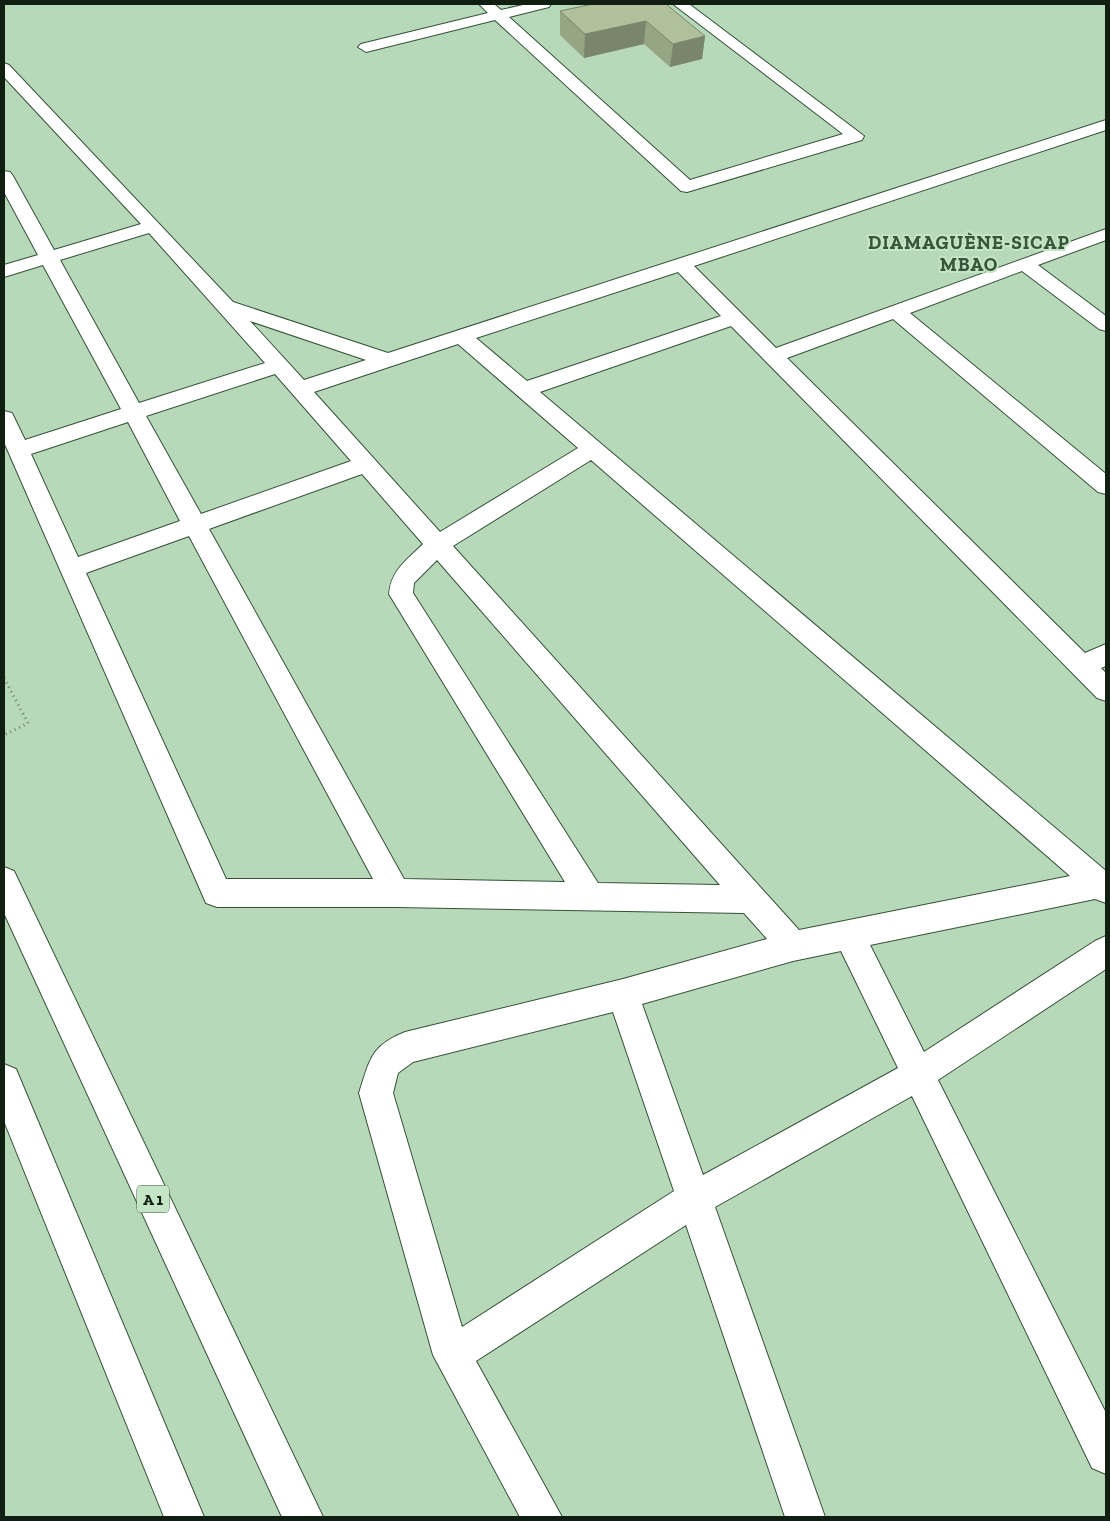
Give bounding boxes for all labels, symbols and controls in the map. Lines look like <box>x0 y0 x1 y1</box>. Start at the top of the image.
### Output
district label: DIAMAGUÈNE-SICAP MBAO <box>868 231 1070 276</box>
road number: A 1 <box>137 1186 169 1212</box>

